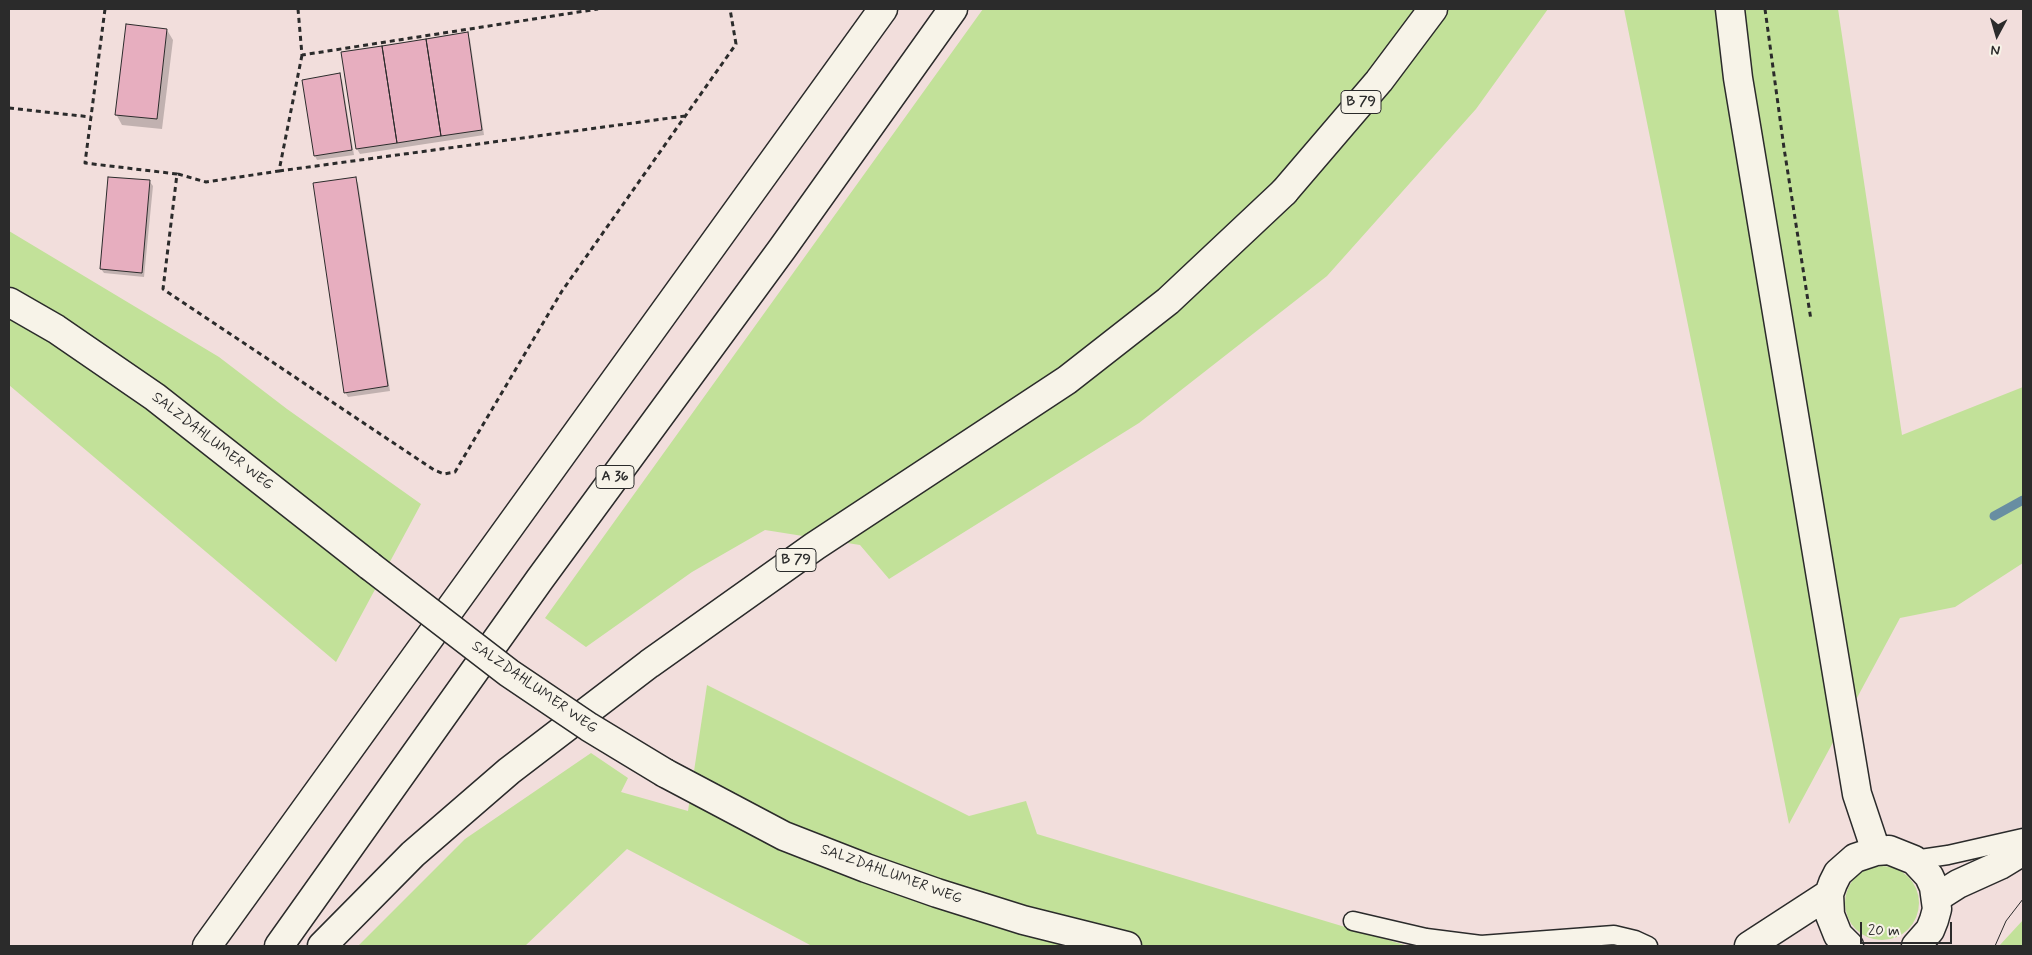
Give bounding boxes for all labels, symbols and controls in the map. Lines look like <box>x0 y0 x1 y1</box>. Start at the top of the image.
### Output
north arrow <box>1972 10 2022 60</box>
text: N <box>1990 40 2001 59</box>
road number: B 79 <box>1341 90 1381 114</box>
street label: SALZDAHLUMER WEG <box>148 389 276 495</box>
road number: A 36 <box>596 466 634 488</box>
road number: B 79 <box>776 548 816 572</box>
street label: SALZDAHLUMER WEG <box>468 638 600 738</box>
street label: SALZDAHLUMER WEG <box>818 841 964 909</box>
scale bar <box>1862 912 1954 944</box>
text: 20 m <box>1868 921 1900 941</box>

